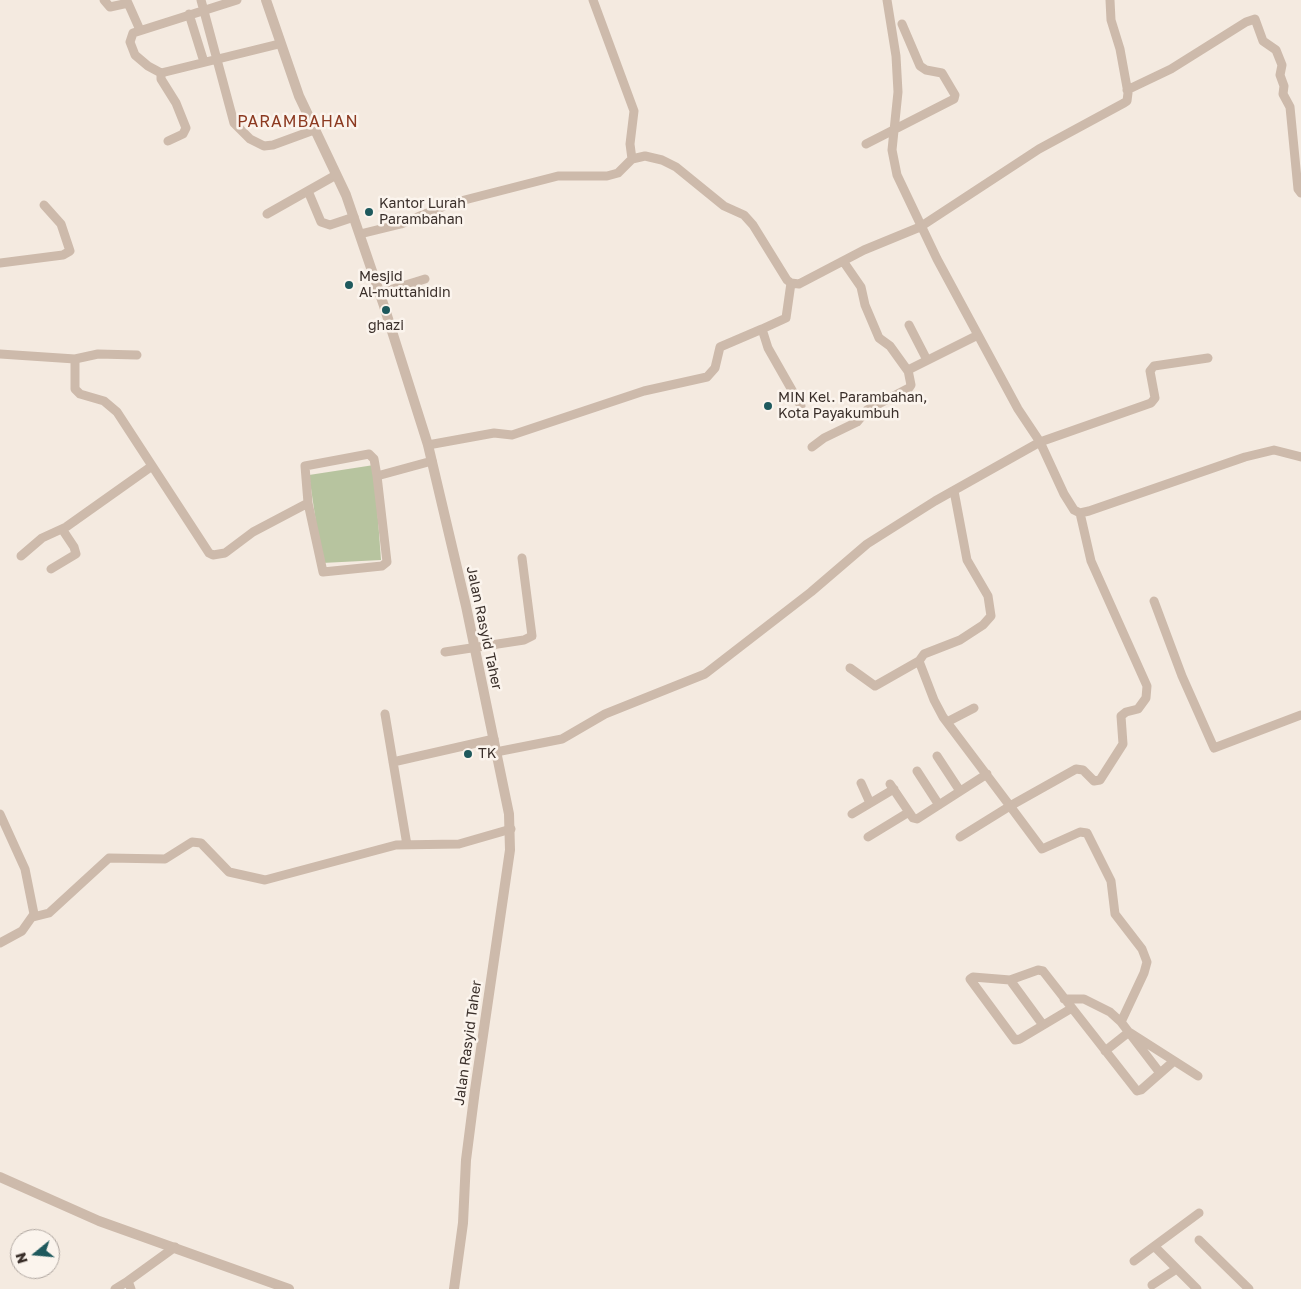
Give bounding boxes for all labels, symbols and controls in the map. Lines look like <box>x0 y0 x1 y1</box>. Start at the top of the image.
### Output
district label: PARAMBAHAN <box>236 112 360 132</box>
place label: Kantor Lurah Parambahan <box>379 196 466 228</box>
marker: Kantor Lurah Parambahan <box>363 206 375 218</box>
place label: Mesjid Al-muttahidin <box>359 269 451 302</box>
marker: Mesjid Al-muttahidin <box>343 279 355 291</box>
marker: ghazi <box>380 304 392 316</box>
place label: ghazi <box>368 318 404 334</box>
place label: MIN Kel. Parambahan, Kota Payakumbuh <box>778 390 927 422</box>
marker: MIN Kel. Parambahan, Kota Payakumbuh <box>762 400 774 412</box>
street label: Jalan Rasyid Taher <box>463 565 505 691</box>
place label: TK <box>478 746 496 762</box>
marker: TK <box>462 748 474 760</box>
street label: Jalan Rasyid Taher <box>451 979 485 1107</box>
north arrow <box>10 1229 60 1279</box>
text: N <box>11 1251 31 1266</box>

